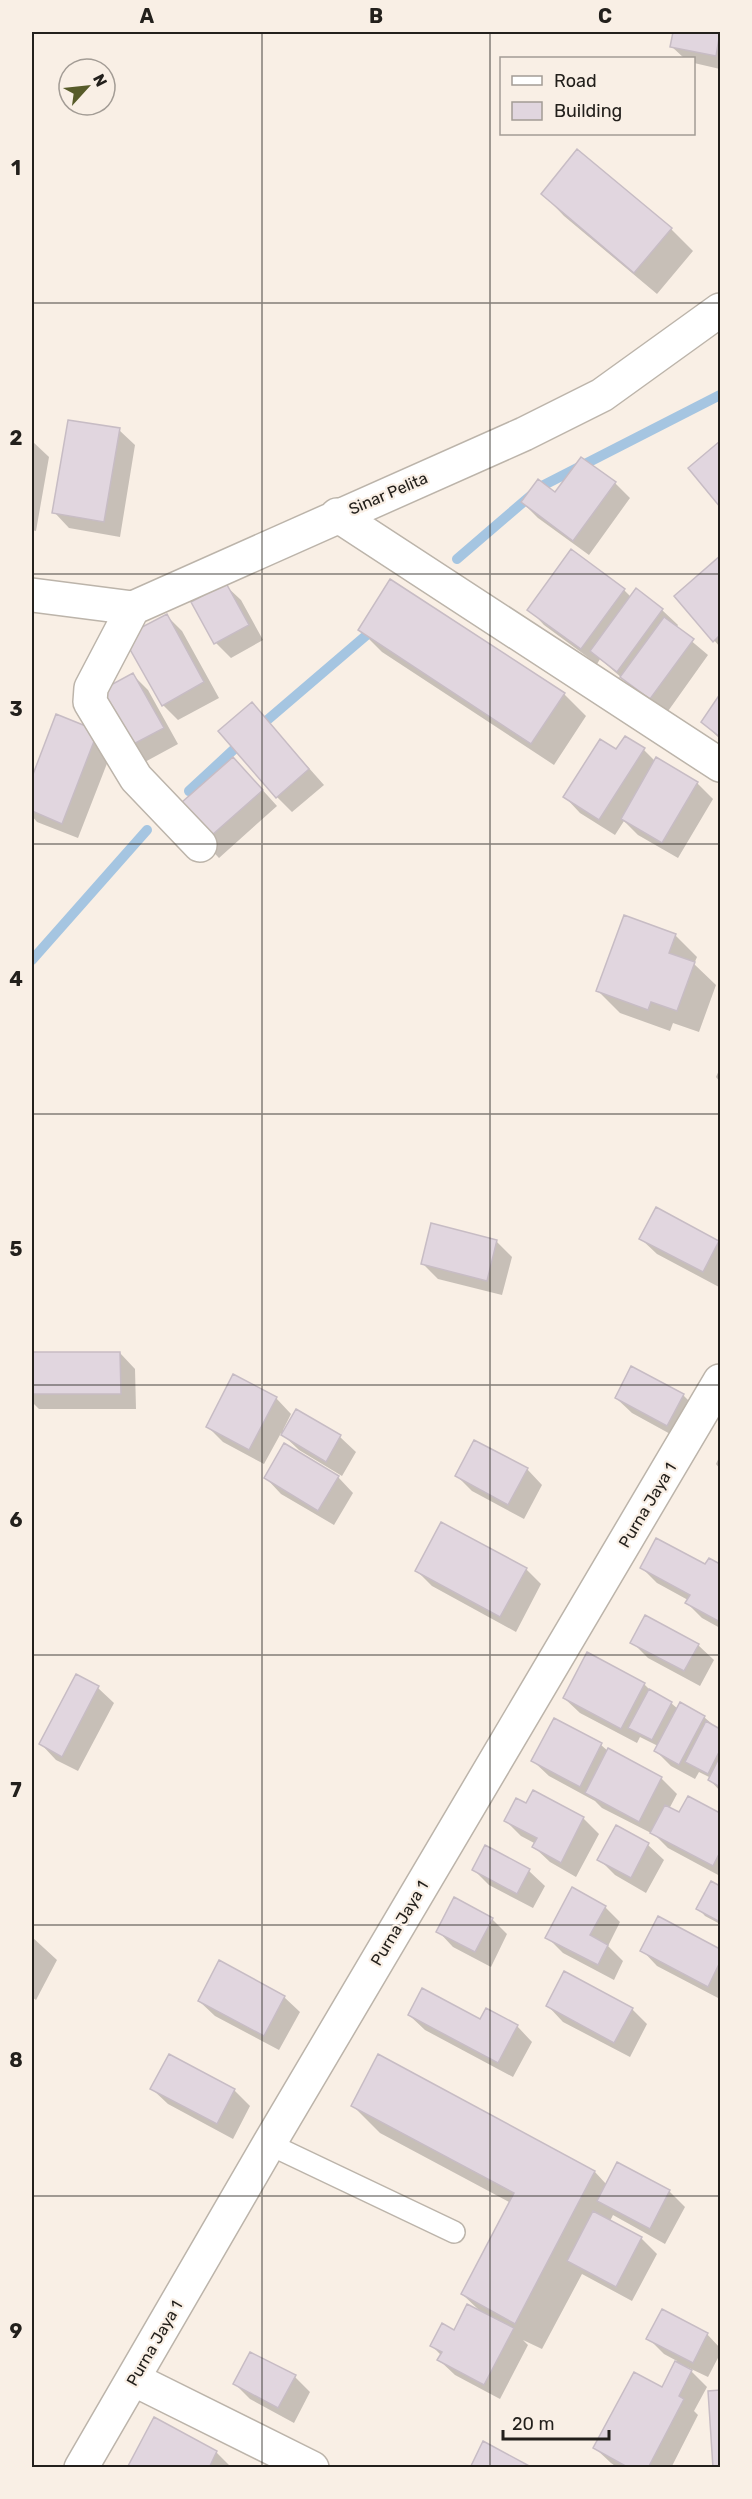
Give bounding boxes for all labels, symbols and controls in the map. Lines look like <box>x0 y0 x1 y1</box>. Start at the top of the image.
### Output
text: A <box>140 4 155 28</box>
text: B <box>369 4 383 28</box>
text: C <box>598 4 612 28</box>
north arrow <box>57 57 117 117</box>
legend <box>500 57 695 135</box>
text: Road <box>554 70 597 92</box>
text: N <box>89 71 111 90</box>
text: Building <box>554 100 622 122</box>
text: 1 <box>11 156 21 180</box>
text: 2 <box>10 426 23 450</box>
street label: Sinar Pelita <box>346 468 431 519</box>
text: 3 <box>9 697 23 721</box>
text: 4 <box>9 967 23 991</box>
text: 5 <box>10 1237 23 1261</box>
street label: Purna Jaya 1 <box>615 1460 680 1551</box>
text: 6 <box>9 1508 23 1532</box>
text: 7 <box>10 1778 22 1802</box>
street label: Purna Jaya 1 <box>367 1878 432 1969</box>
text: 8 <box>9 2048 23 2072</box>
street label: Purna Jaya 1 <box>122 2297 186 2389</box>
text: 9 <box>10 2319 23 2343</box>
scale bar <box>503 2403 610 2441</box>
text: 20 m <box>512 2413 554 2435</box>

